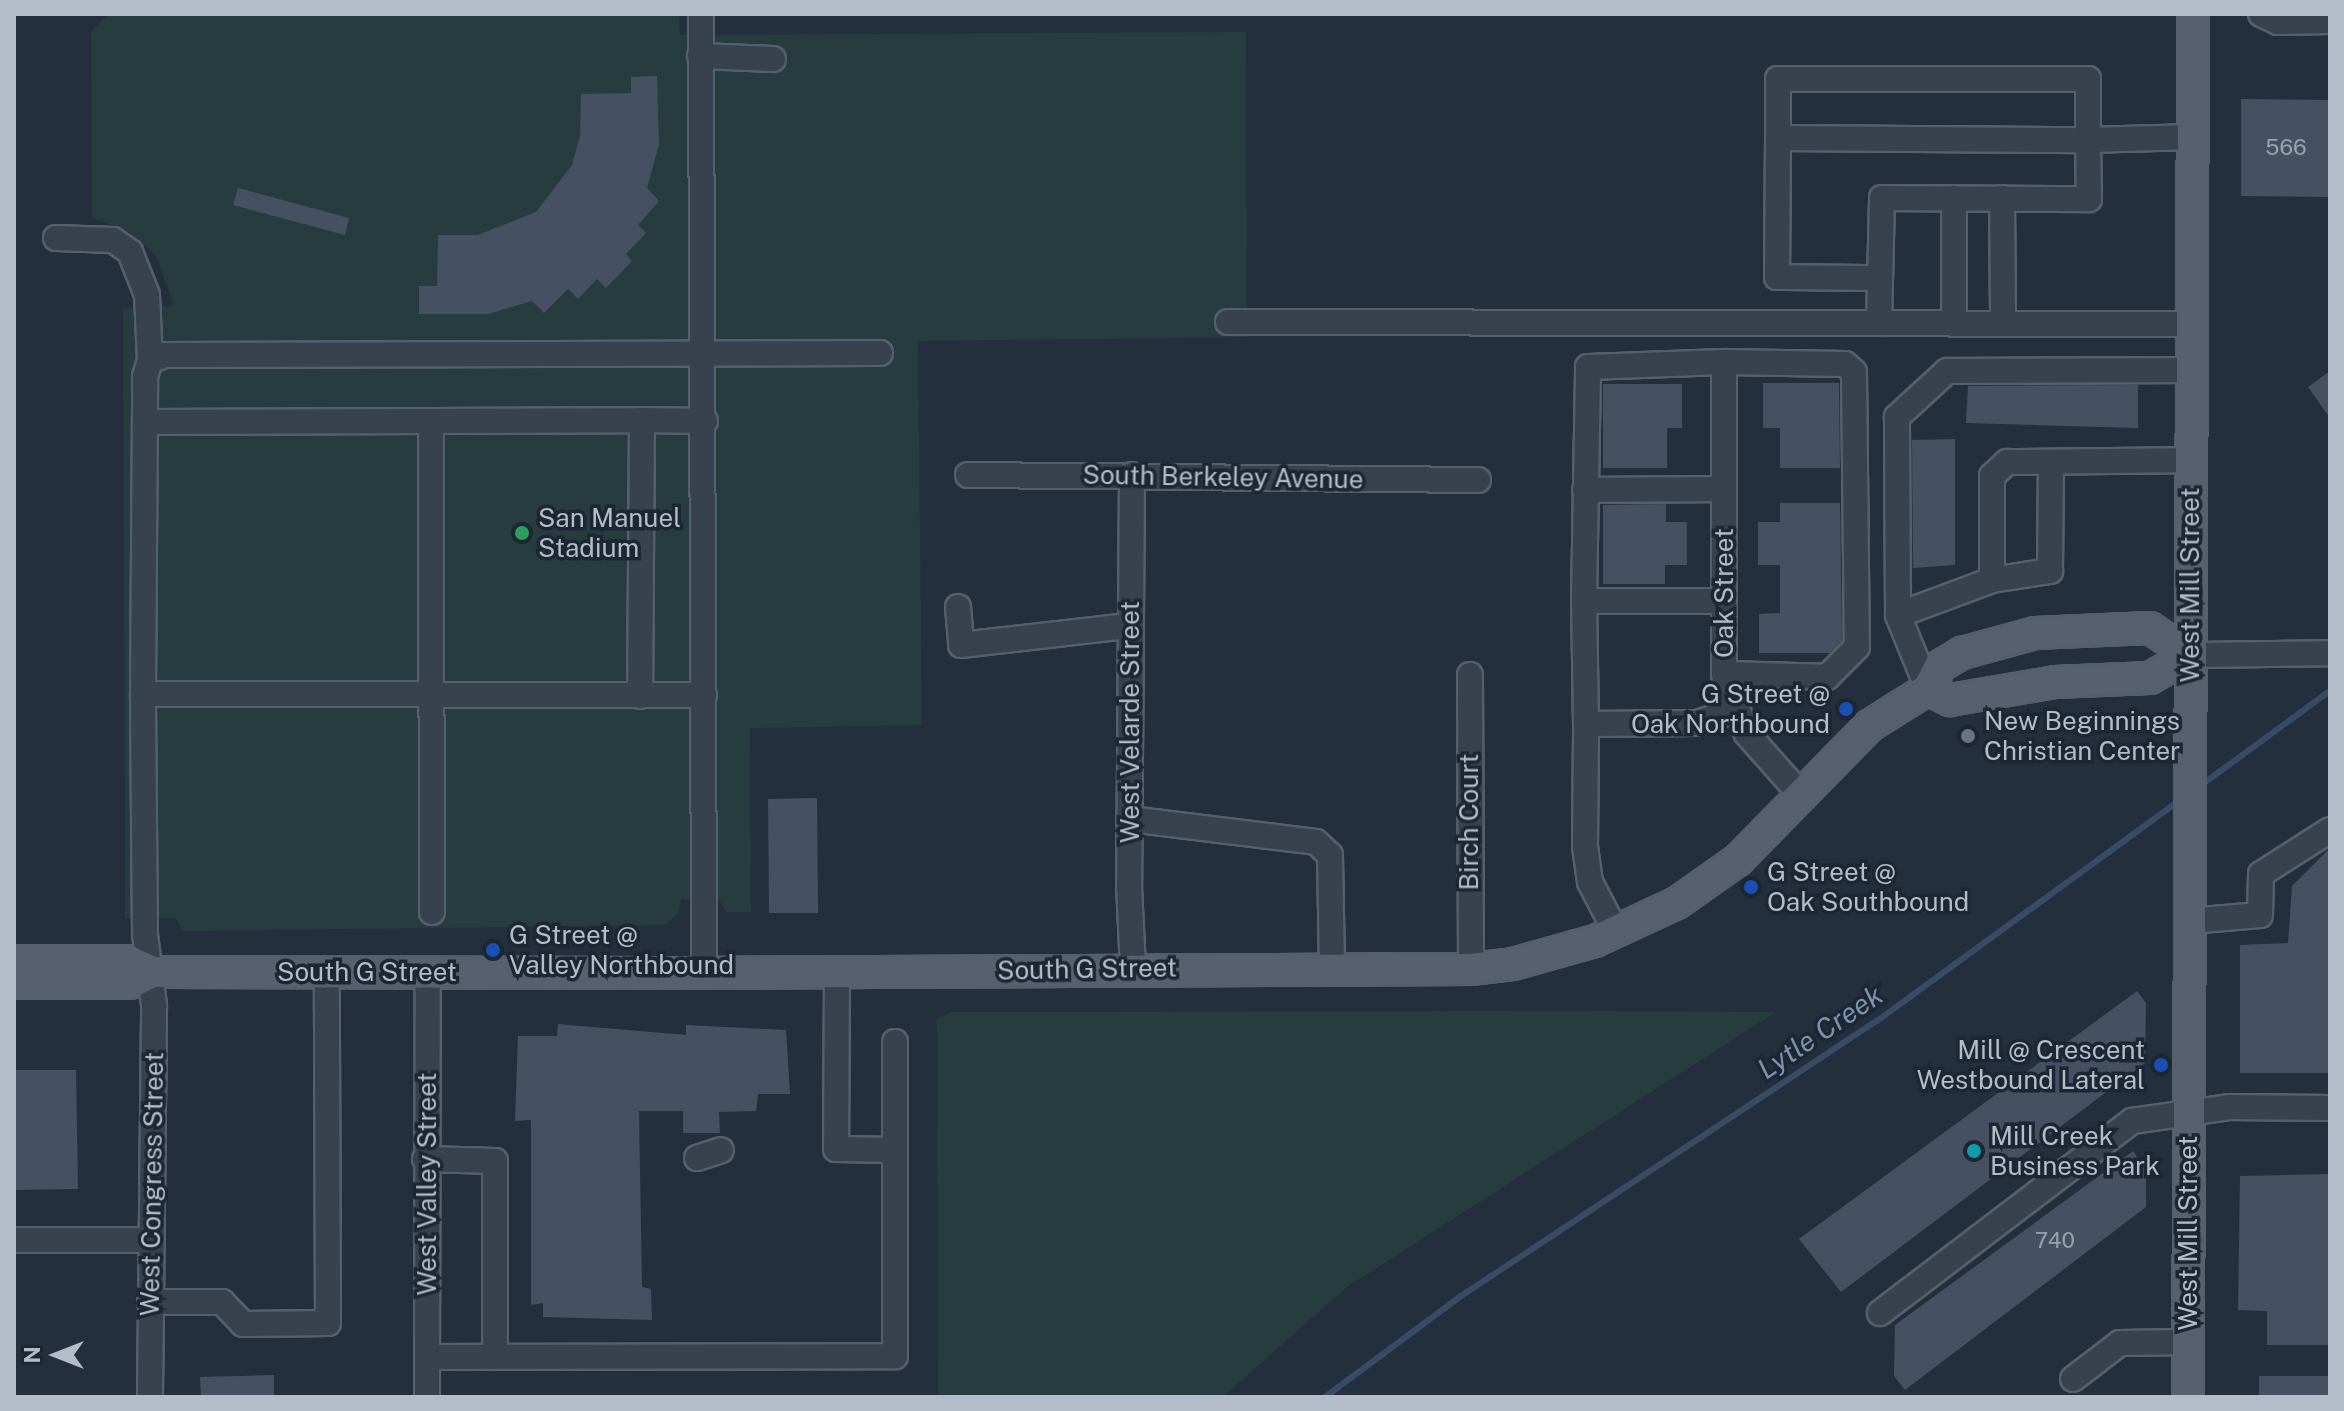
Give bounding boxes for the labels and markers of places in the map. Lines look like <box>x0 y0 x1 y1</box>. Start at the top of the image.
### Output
place label: San Manuel Stadium <box>538 502 681 564</box>
marker: San Manuel Stadium <box>513 524 531 542</box>
place label: G Street @ Oak Northbound <box>1631 678 1830 740</box>
marker: G Street @ Oak Northbound <box>1837 700 1855 718</box>
place label: New Beginnings Christian Center <box>1984 705 2180 766</box>
marker: New Beginnings Christian Center <box>1959 727 1977 745</box>
place label: G Street @ Oak Southbound <box>1767 856 1969 918</box>
marker: G Street @ Oak Southbound <box>1742 878 1760 896</box>
place label: G Street @ Valley Northbound <box>509 919 734 980</box>
marker: G Street @ Valley Northbound <box>484 941 502 959</box>
place label: Mill @ Crescent Westbound Lateral <box>1917 1034 2145 1096</box>
marker: Mill @ Crescent Westbound Lateral <box>2152 1056 2170 1074</box>
place label: Mill Creek Business Park <box>1990 1120 2160 1182</box>
marker: Mill Creek Business Park <box>1965 1142 1983 1160</box>

